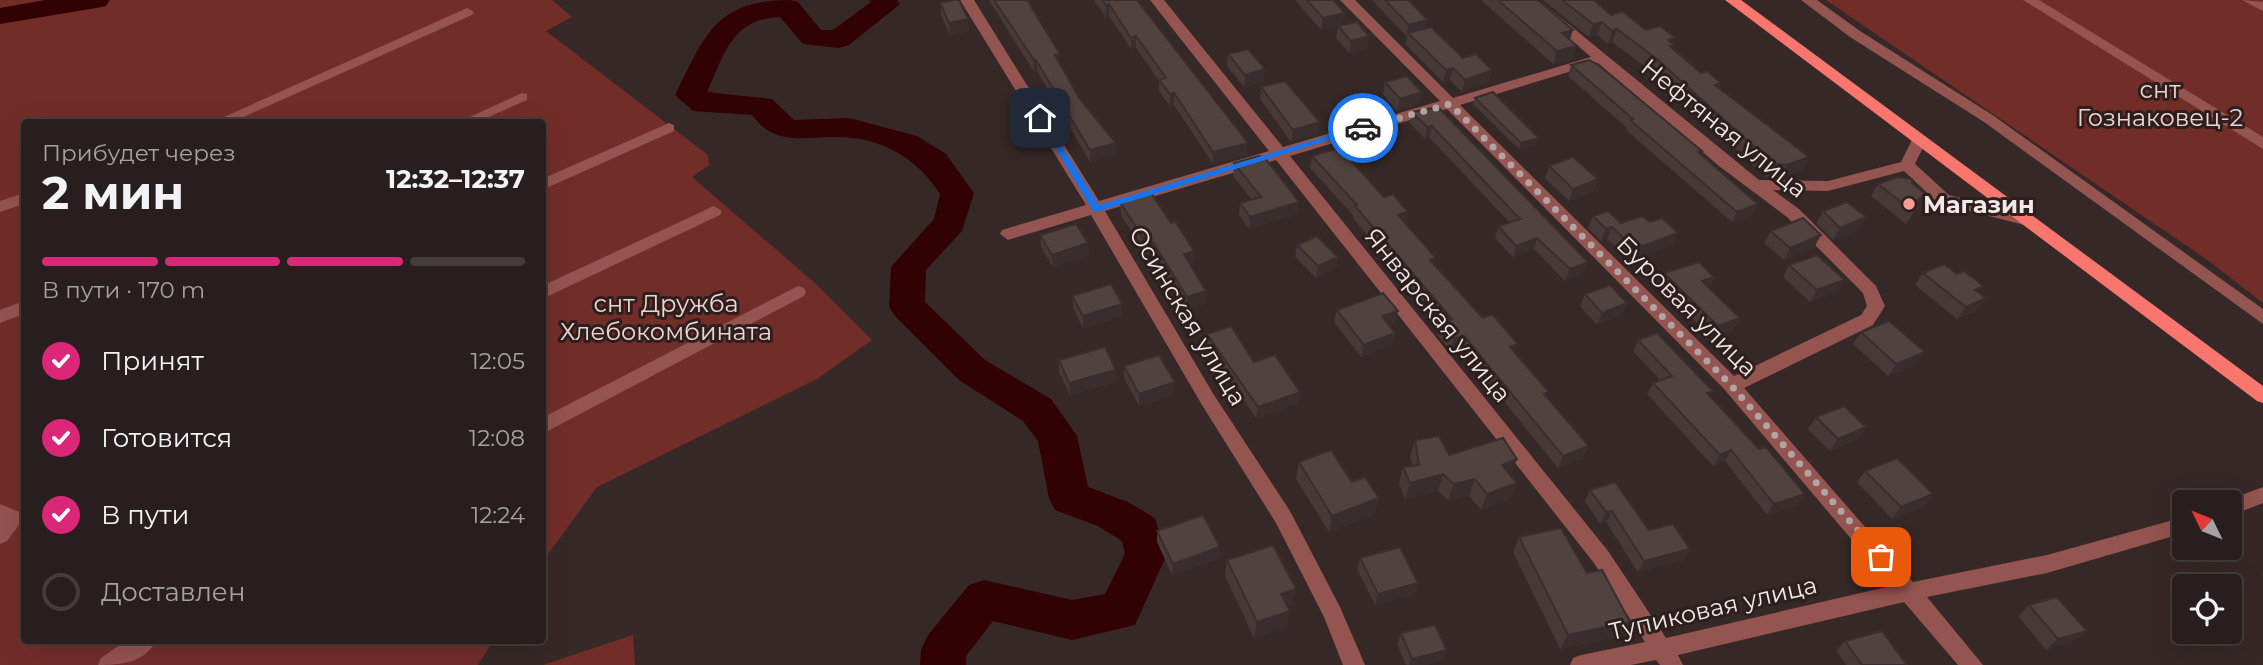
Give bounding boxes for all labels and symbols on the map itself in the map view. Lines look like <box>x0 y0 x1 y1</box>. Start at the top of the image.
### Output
street label: Нефтяная улица <box>1635 52 1813 204</box>
park label: снт Гознаковец-2 <box>2077 75 2243 132</box>
pin <box>1010 88 1070 148</box>
courier <box>1328 93 1398 163</box>
place label: Магазин <box>1923 190 2035 219</box>
marker: Магазин <box>1901 196 1917 212</box>
street label: Осинская улица <box>1123 221 1253 411</box>
street label: Январская улица <box>1359 222 1517 408</box>
street label: Буровая улица <box>1611 230 1763 382</box>
park label: снт Дружба Хлебокомбината <box>560 289 772 346</box>
north arrow <box>2172 490 2242 560</box>
pin <box>1851 527 1911 587</box>
street label: Тупиковая улица <box>1606 570 1820 646</box>

